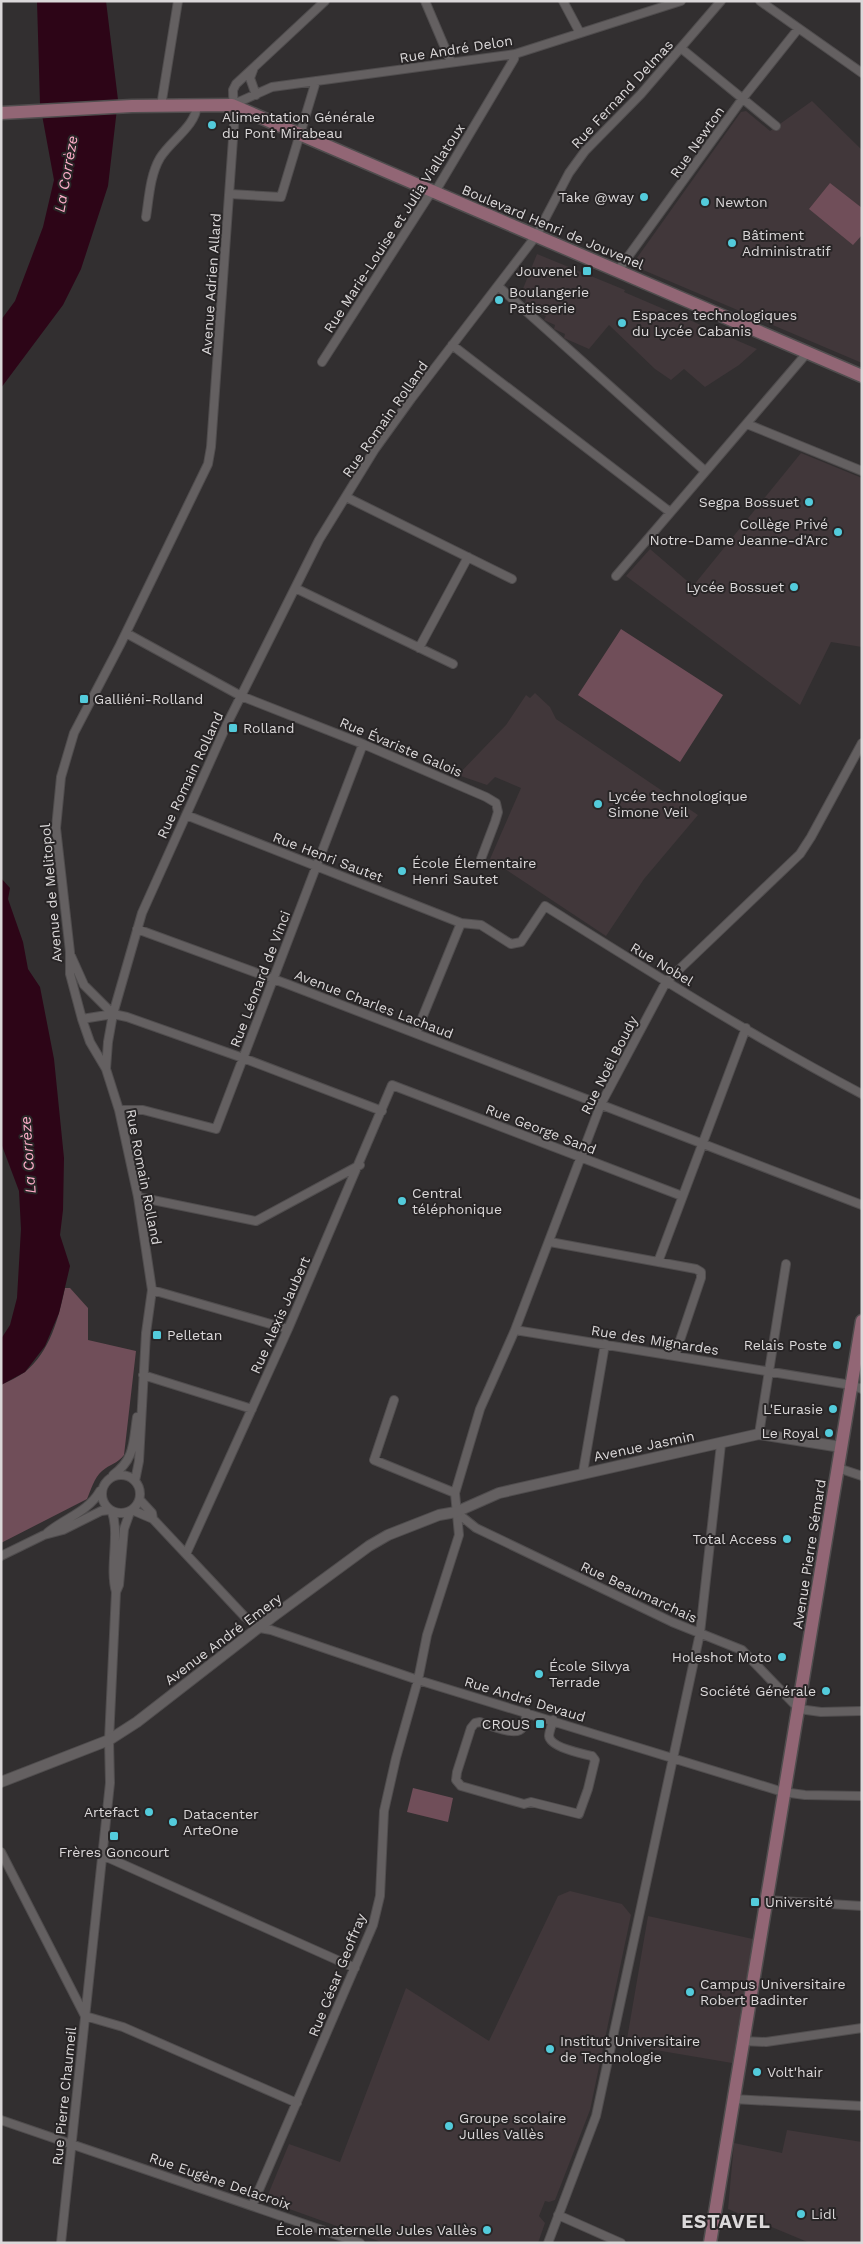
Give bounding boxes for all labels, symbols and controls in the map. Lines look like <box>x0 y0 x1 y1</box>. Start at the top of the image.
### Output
street label: Rue André Delon <box>398 32 514 66</box>
street label: Rue Fernand Delmas <box>568 37 676 151</box>
street label: Rue Newton <box>667 103 727 181</box>
place label: Alimentation Générale du Pont Mirabeau <box>222 109 375 141</box>
marker: Alimentation Générale du Pont Mirabeau <box>206 119 218 131</box>
street label: Rue Marie-Louise et Julia Viallatoux <box>320 120 468 336</box>
water label: La Corrèze <box>50 134 82 214</box>
street label: Boulevard Henri de Jouvenel <box>459 181 647 273</box>
place label: Take @way <box>559 189 635 205</box>
marker: Take @way <box>638 191 650 203</box>
place label: Newton <box>715 194 768 210</box>
marker: Newton <box>699 196 711 208</box>
street label: Avenue Adrien Allard <box>198 213 224 355</box>
place label: Bâtiment Administratif <box>742 227 831 259</box>
marker: Bâtiment Administratif <box>726 237 738 249</box>
place label: Jouvenel <box>516 263 577 279</box>
marker: Jouvenel <box>581 265 593 277</box>
place label: Boulangerie Patisserie <box>509 284 589 316</box>
marker: Boulangerie Patisserie <box>493 294 505 306</box>
place label: Espaces technologiques du Lycée Cabanis <box>632 307 797 339</box>
marker: Espaces technologiques du Lycée Cabanis <box>616 317 628 329</box>
street label: Rue Romain Rolland <box>339 358 431 480</box>
place label: Segpa Bossuet <box>699 494 799 510</box>
marker: Segpa Bossuet <box>803 496 815 508</box>
place label: Collège Privé Notre-Dame Jeanne-d'Arc <box>650 516 828 548</box>
marker: Collège Privé Notre-Dame Jeanne-d'Arc <box>832 526 844 538</box>
place label: Lycée Bossuet <box>686 579 784 595</box>
marker: Lycée Bossuet <box>788 581 800 593</box>
place label: Galliéni-Rolland <box>94 691 203 707</box>
marker: Galliéni-Rolland <box>78 693 90 705</box>
street label: Rue Romain Rolland <box>154 709 226 841</box>
street label: Rue Évariste Galois <box>337 714 465 780</box>
place label: Rolland <box>243 720 294 736</box>
marker: Rolland <box>227 722 239 734</box>
place label: Lycée technologique Simone Veil <box>608 788 748 820</box>
marker: Lycée technologique Simone Veil <box>592 798 604 810</box>
street label: Avenue de Melitopol <box>37 822 65 963</box>
street label: Rue Henri Sautet <box>271 829 385 885</box>
place label: École Élementaire Henri Sautet <box>412 855 536 887</box>
marker: École Élementaire Henri Sautet <box>396 865 408 877</box>
street label: Rue Léonard de Vinci <box>227 908 293 1050</box>
street label: Rue Nobel <box>628 939 697 989</box>
street label: Avenue Charles Lachaud <box>292 966 456 1042</box>
street label: Rue Noël Boudy <box>577 1013 641 1117</box>
street label: Rue George Sand <box>483 1101 599 1157</box>
street label: Rue Romain Rolland <box>123 1108 165 1246</box>
water label: La Corrèze <box>16 1116 40 1194</box>
place label: Central téléphonique <box>412 1185 502 1217</box>
marker: Central téléphonique <box>396 1195 408 1207</box>
street label: Rue Alexis Jaubert <box>247 1254 313 1376</box>
street label: Rue des Mignardes <box>590 1322 720 1358</box>
place label: Pelletan <box>167 1327 222 1343</box>
marker: Pelletan <box>151 1329 163 1341</box>
place label: Relais Poste <box>744 1337 827 1353</box>
marker: Relais Poste <box>831 1339 843 1351</box>
place label: L'Eurasie <box>763 1401 823 1417</box>
marker: L'Eurasie <box>827 1403 839 1415</box>
place label: Le Royal <box>761 1425 820 1441</box>
marker: Le Royal <box>823 1427 835 1439</box>
street label: Avenue Jasmin <box>592 1428 696 1464</box>
street label: Avenue Pierre Sémard <box>789 1478 829 1630</box>
place label: Total Access <box>692 1531 777 1547</box>
marker: Total Access <box>781 1533 793 1545</box>
street label: Rue Beaumarchais <box>578 1558 700 1626</box>
street label: Avenue André Emery <box>161 1589 285 1688</box>
place label: Holeshot Moto <box>672 1649 772 1665</box>
marker: Holeshot Moto <box>776 1651 788 1663</box>
place label: École Silvya Terrade <box>549 1658 630 1690</box>
marker: École Silvya Terrade <box>533 1668 545 1680</box>
street label: Rue André Devaud <box>463 1673 587 1725</box>
place label: Société Générale <box>700 1683 816 1699</box>
marker: Société Générale <box>820 1685 832 1697</box>
place label: CROUS <box>482 1716 530 1732</box>
marker: CROUS <box>534 1718 546 1730</box>
place label: Artefact <box>84 1804 139 1820</box>
marker: Artefact <box>143 1806 155 1818</box>
place label: Datacenter ArteOne <box>183 1806 259 1838</box>
marker: Datacenter ArteOne <box>167 1816 179 1828</box>
marker: Frères Goncourt <box>108 1830 120 1842</box>
place label: Frères Goncourt <box>59 1844 169 1860</box>
place label: Université <box>765 1894 833 1910</box>
marker: Université <box>749 1896 761 1908</box>
street label: Rue César Geoffray <box>305 1910 369 2039</box>
place label: Campus Universitaire Robert Badinter <box>700 1976 846 2008</box>
marker: Campus Universitaire Robert Badinter <box>684 1986 696 1998</box>
street label: Rue Pierre Chaumeil <box>49 2025 79 2166</box>
place label: Institut Universitaire de Technologie <box>560 2033 700 2065</box>
marker: Institut Universitaire de Technologie <box>544 2043 556 2055</box>
place label: Volt'hair <box>767 2064 823 2080</box>
marker: Volt'hair <box>751 2066 763 2078</box>
place label: Groupe scolaire Julles Vallès <box>459 2110 566 2142</box>
marker: Groupe scolaire Julles Vallès <box>443 2120 455 2132</box>
street label: Rue Eugène Delacroix <box>147 2149 293 2213</box>
place label: Lidl <box>811 2206 837 2222</box>
marker: Lidl <box>795 2208 807 2220</box>
district label: ESTAVEL <box>681 2210 771 2233</box>
place label: École maternelle Jules Vallès <box>276 2222 477 2238</box>
marker: École maternelle Jules Vallès <box>481 2224 493 2236</box>

